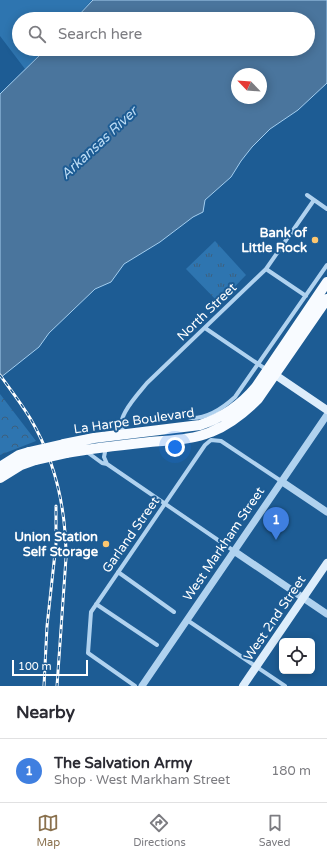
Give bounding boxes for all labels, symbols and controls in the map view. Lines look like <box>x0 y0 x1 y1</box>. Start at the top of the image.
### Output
search box <box>12 12 315 56</box>
icon: search <box>26 23 48 45</box>
text: Search here <box>58 25 142 43</box>
north arrow <box>231 68 267 104</box>
water label: Arkansas River <box>57 102 142 183</box>
place label: Bank of Little Rock <box>241 225 308 256</box>
marker: Bank of Little Rock <box>310 235 320 245</box>
street label: North Street <box>174 280 240 344</box>
street label: La Harpe Boulevard <box>73 405 195 437</box>
your location <box>165 437 185 457</box>
street label: West Markham Street <box>180 484 268 604</box>
street label: Garland Street <box>99 494 163 576</box>
pin: 1 <box>263 507 289 540</box>
place label: Union Station Self Storage <box>14 529 99 560</box>
marker: Union Station Self Storage <box>101 539 111 549</box>
street label: West 2nd Street <box>241 572 309 664</box>
map controls <box>279 638 315 674</box>
button: locate <box>279 638 315 674</box>
scale bar <box>12 658 88 677</box>
text: 100 m <box>18 660 52 673</box>
text: Nearby <box>16 702 75 723</box>
text: The Salvation Army <box>54 754 192 772</box>
text: 1 <box>25 763 33 779</box>
text: 180 m <box>271 763 311 779</box>
text: Shop · West Markham Street <box>54 772 230 788</box>
tab: Map <box>36 812 60 849</box>
tab: Directions <box>133 812 186 849</box>
tab: Saved <box>259 812 291 849</box>

